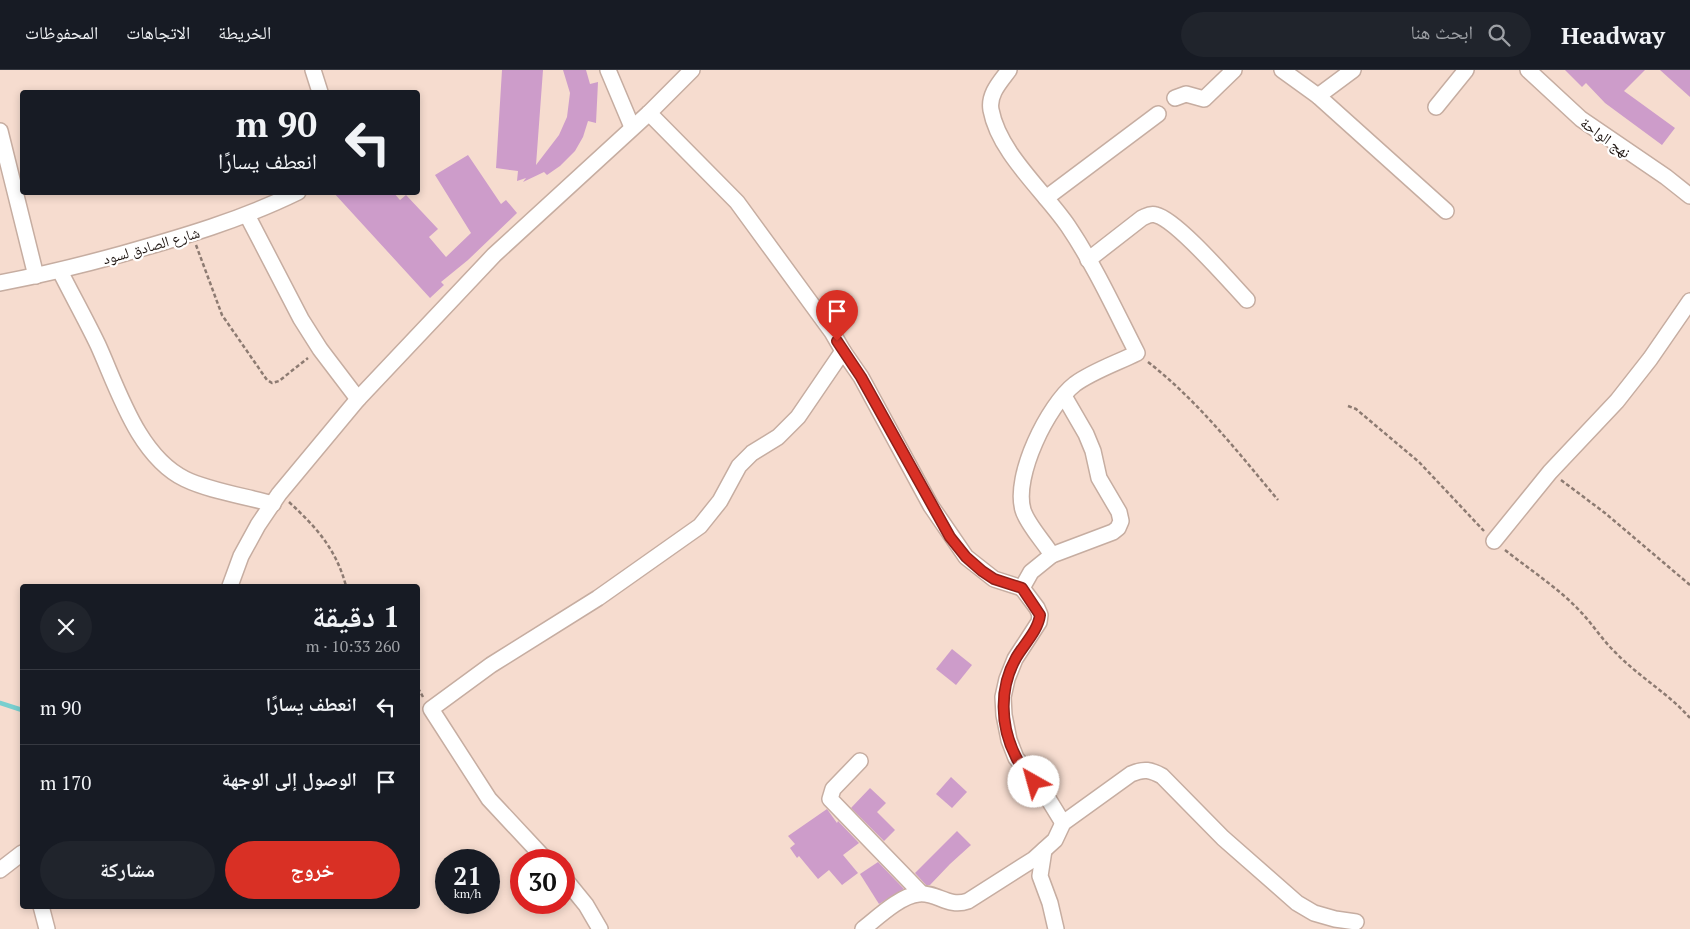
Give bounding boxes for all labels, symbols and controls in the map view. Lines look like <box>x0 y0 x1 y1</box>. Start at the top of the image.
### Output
search box <box>1181 12 1531 57</box>
text: ابحث هنا <box>1410 19 1473 44</box>
text: Headway <box>1561 19 1665 51</box>
text: المحفوظات <box>25 20 98 44</box>
text: الاتجاهات <box>126 20 190 44</box>
text: الخريطة <box>218 20 271 44</box>
icon: search <box>1485 21 1513 49</box>
text: 90 m <box>236 101 317 147</box>
icon: left <box>335 110 400 175</box>
street label: نهج الواحة <box>1576 112 1635 163</box>
text: انعطف يسارًا <box>218 146 317 175</box>
street label: شارع الصادق لسود <box>100 222 202 269</box>
pin <box>816 290 858 341</box>
icon: arrive <box>823 297 851 325</box>
text: 1 دقيقة <box>312 596 400 636</box>
button: close <box>40 601 92 653</box>
text: 260 m · 10:33 <box>306 635 400 657</box>
text: انعطف يسارًا <box>266 691 357 716</box>
icon: left <box>372 693 400 721</box>
text: 90 m <box>40 695 81 720</box>
position arrow <box>1007 755 1059 807</box>
text: الوصول إلى الوجهة <box>222 766 357 791</box>
icon: arrive <box>372 768 400 796</box>
text: 170 m <box>40 770 91 795</box>
button: مشاركة <box>40 841 215 899</box>
button: خروج <box>225 841 400 899</box>
speed limit sign: 30 <box>510 849 575 914</box>
text: 21 <box>453 859 482 892</box>
text: km/h <box>454 886 481 901</box>

